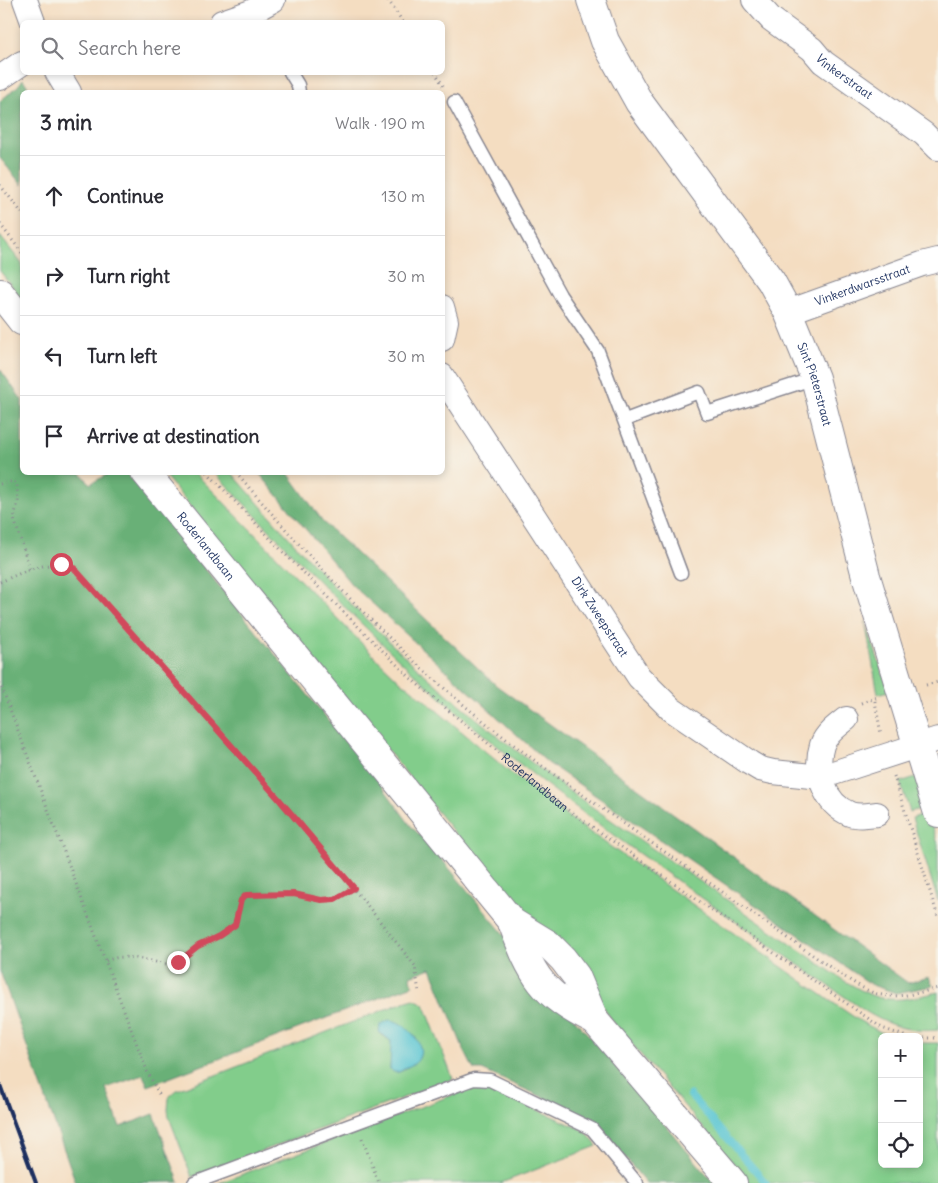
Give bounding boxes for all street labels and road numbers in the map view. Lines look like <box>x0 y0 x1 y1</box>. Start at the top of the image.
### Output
street label: Vinkerstraat <box>813 51 876 102</box>
street label: Vinkerdwarsstraat <box>813 261 912 309</box>
street label: Sint Pieterstraat <box>794 340 835 427</box>
street label: Roderlandbaan <box>174 509 238 583</box>
street label: Dirk Zweepstraat <box>568 574 632 660</box>
street label: Roderlandbaan <box>498 750 572 815</box>

